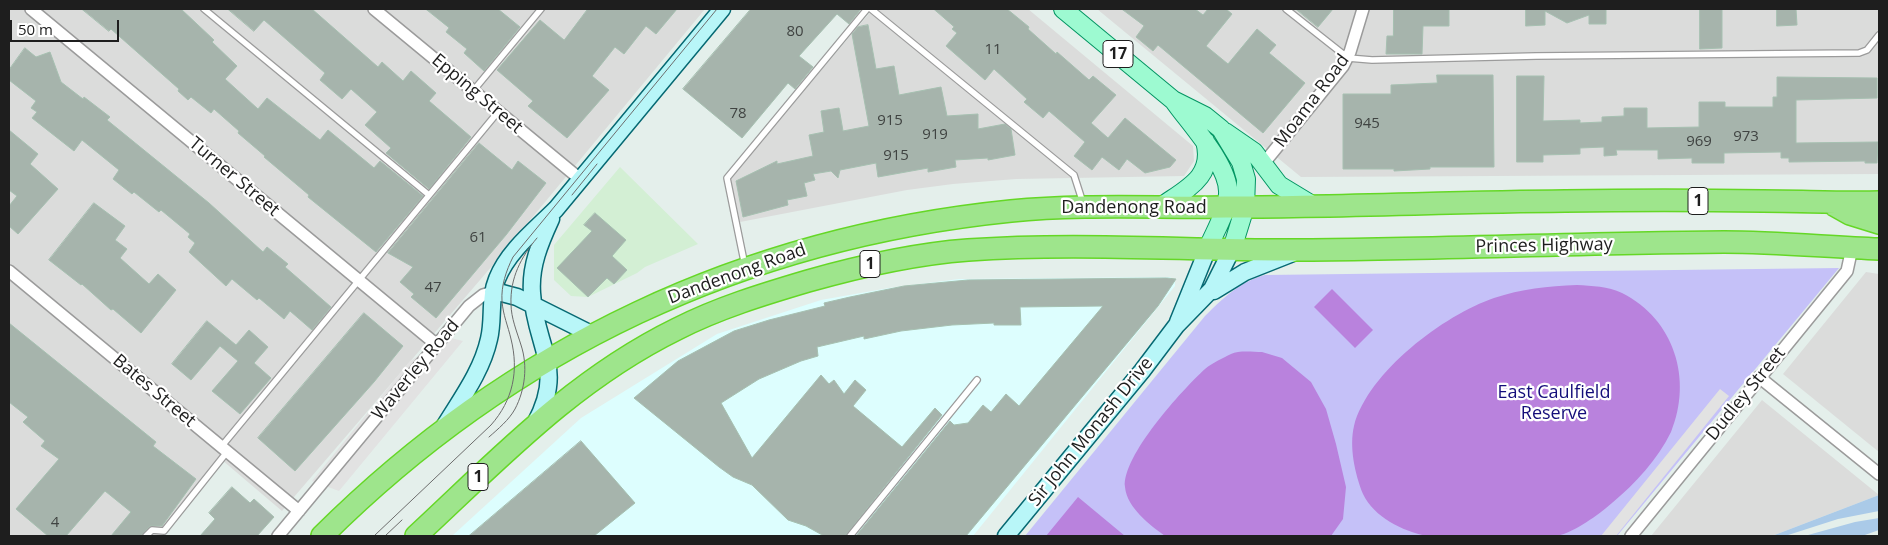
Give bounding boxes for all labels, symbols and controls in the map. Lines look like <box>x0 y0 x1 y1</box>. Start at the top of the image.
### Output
scale bar <box>12 10 121 42</box>
text: 50 m <box>18 19 53 39</box>
house number: 80 <box>786 23 804 41</box>
house number: 11 <box>984 41 1002 59</box>
road number: 17 <box>1103 41 1133 68</box>
street label: Epping Street <box>427 50 527 138</box>
street label: Moama Road <box>1270 50 1354 152</box>
house number: 78 <box>729 105 747 123</box>
house number: 915 <box>877 112 903 130</box>
house number: 945 <box>1354 115 1380 133</box>
house number: 919 <box>922 126 948 144</box>
house number: 973 <box>1733 128 1759 146</box>
street label: Turner Street <box>184 133 284 221</box>
house number: 969 <box>1686 133 1712 151</box>
house number: 915 <box>883 147 909 165</box>
road number: 1 <box>1688 188 1708 215</box>
street label: Dandenong Road <box>1061 197 1207 219</box>
house number: 61 <box>469 229 487 247</box>
street label: Princes Highway <box>1475 234 1613 258</box>
street label: Dandenong Road <box>665 239 809 309</box>
road number: 1 <box>860 250 880 278</box>
house number: 47 <box>424 279 442 297</box>
street label: Waverley Road <box>368 315 464 425</box>
street label: Dudley Street <box>1702 343 1790 445</box>
street label: Bates Street <box>108 350 200 432</box>
street label: Sir John Monash Drive <box>1024 353 1158 511</box>
park label: East Caulfield Reserve <box>1498 382 1610 424</box>
road number: 1 <box>468 464 488 491</box>
house number: 4 <box>51 514 59 532</box>

